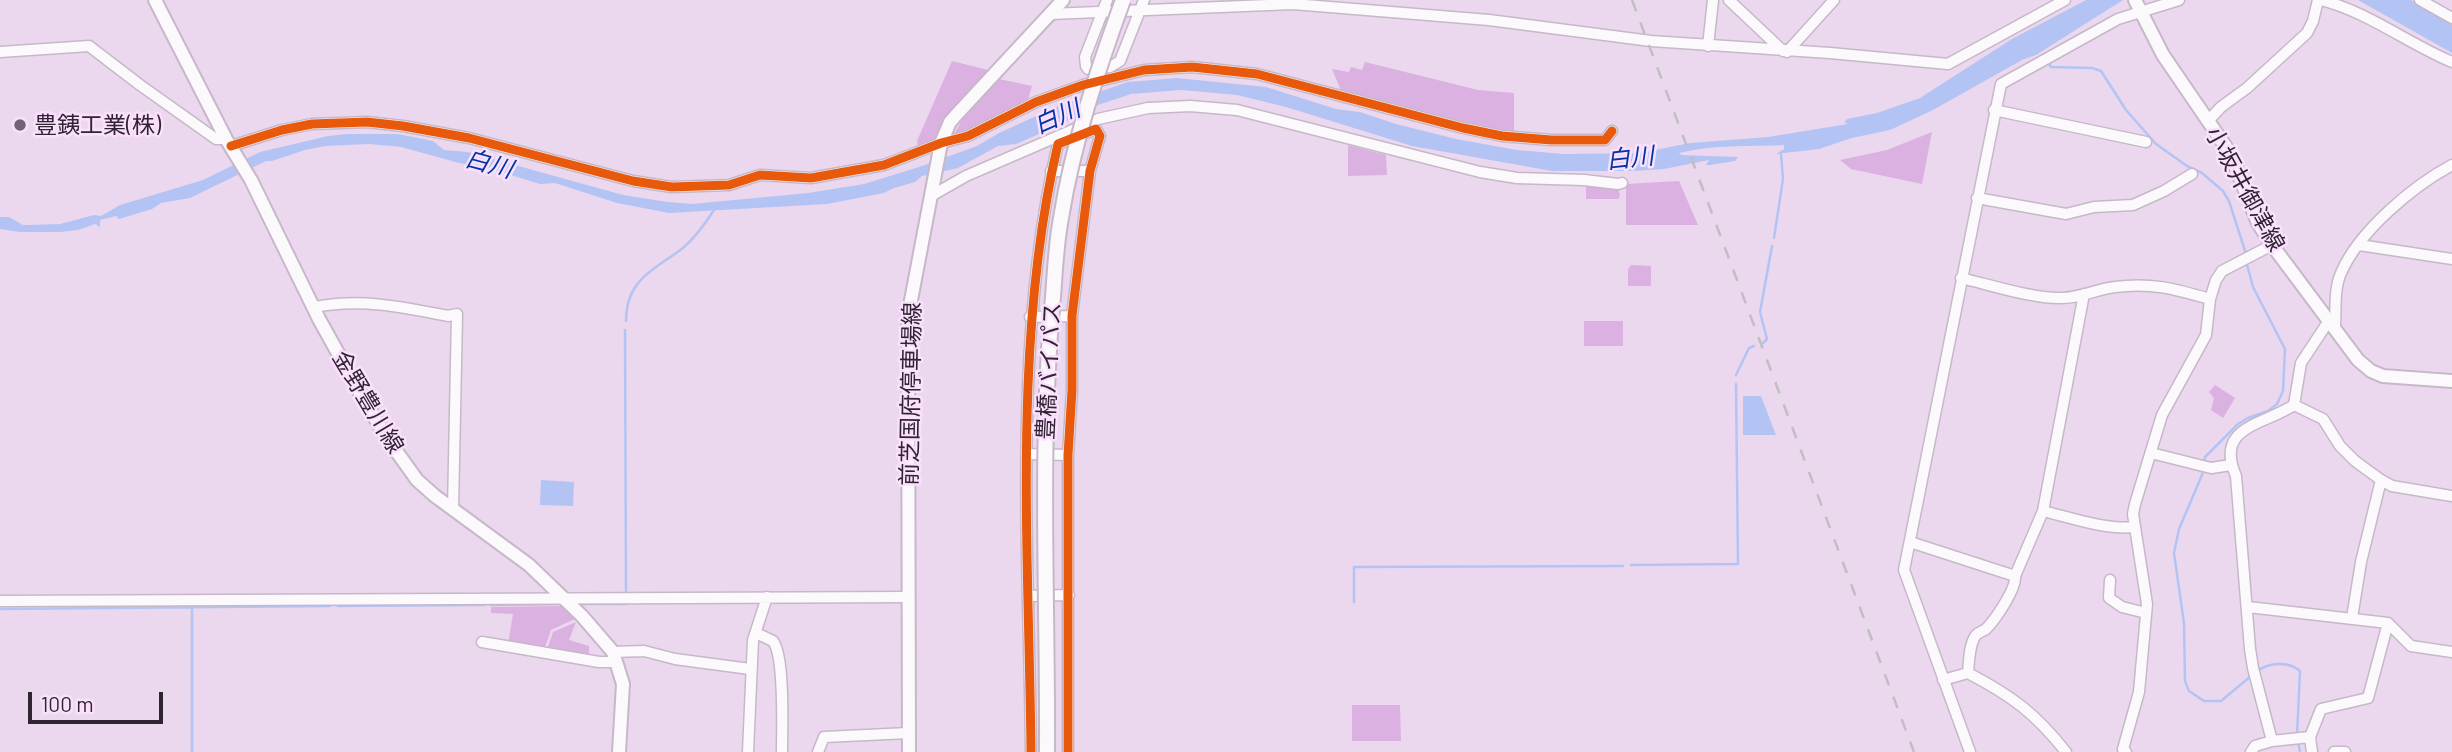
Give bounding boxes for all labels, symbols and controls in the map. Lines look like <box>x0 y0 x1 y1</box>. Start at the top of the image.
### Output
water label: 白川 <box>1029 94 1085 140</box>
place label: 豊銕工業(株) <box>34 111 161 139</box>
marker: 豊銕工業(株) <box>12 117 28 133</box>
street label: 小坂井御津線 <box>2199 122 2291 256</box>
water label: 白川 <box>1605 141 1655 175</box>
water label: 白川 <box>462 144 516 184</box>
street label: 豊橋バイパス <box>1032 301 1066 441</box>
street label: 前芝国府停車場線 <box>896 302 926 486</box>
street label: 金野豊川線 <box>327 346 409 458</box>
scale bar <box>32 678 166 722</box>
text: 100 m <box>41 691 94 716</box>

